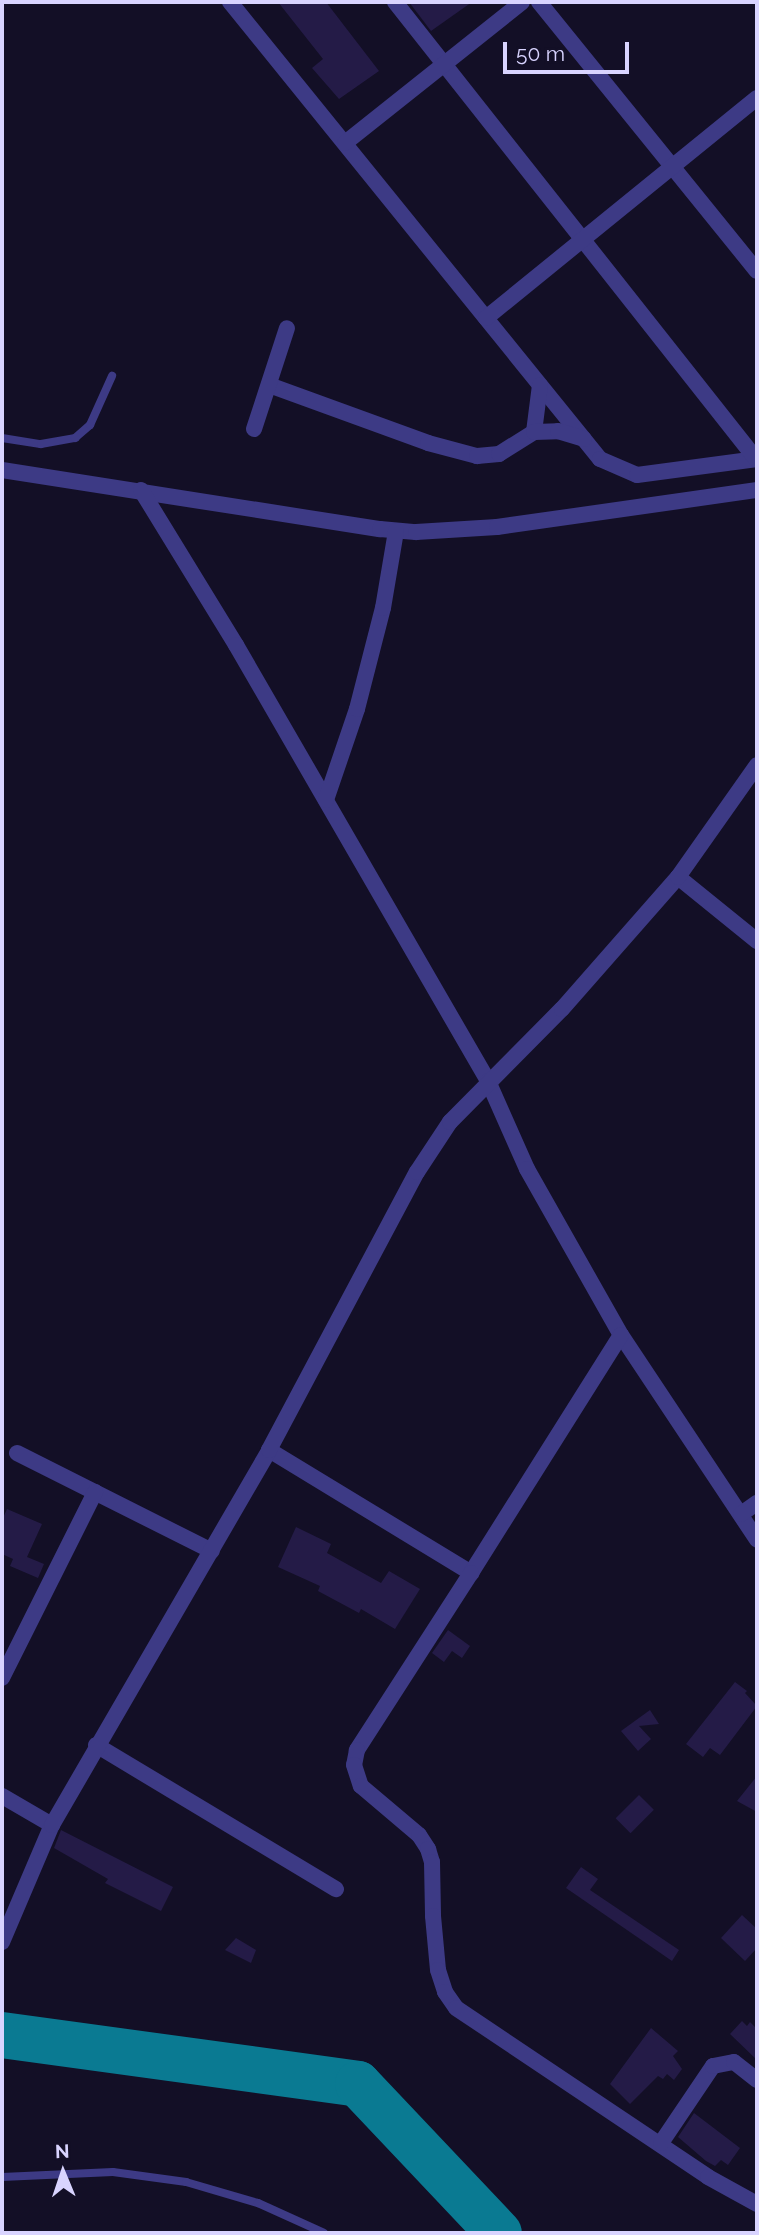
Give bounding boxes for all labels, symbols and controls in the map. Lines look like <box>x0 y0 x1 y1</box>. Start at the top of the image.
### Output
scale bar <box>507 28 633 72</box>
text: 50 m <box>516 41 565 66</box>
north arrow <box>28 2137 98 2207</box>
text: N <box>55 2140 70 2162</box>

